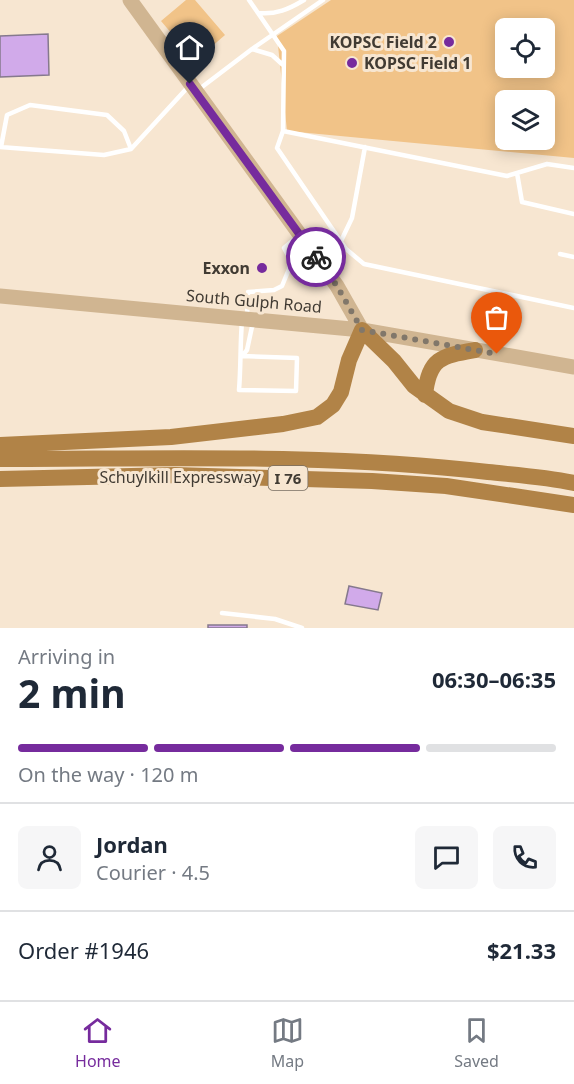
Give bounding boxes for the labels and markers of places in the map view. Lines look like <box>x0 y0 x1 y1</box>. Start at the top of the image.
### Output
pin <box>164 22 215 84</box>
place label: KOPSC Field 2 <box>330 31 437 53</box>
marker: KOPSC Field 2 <box>442 35 456 49</box>
place label: KOPSC Field 1 <box>364 52 471 74</box>
marker: KOPSC Field 1 <box>345 56 359 70</box>
place label: Exxon <box>202 257 250 279</box>
marker: Exxon <box>255 261 269 275</box>
pin <box>471 292 522 354</box>

